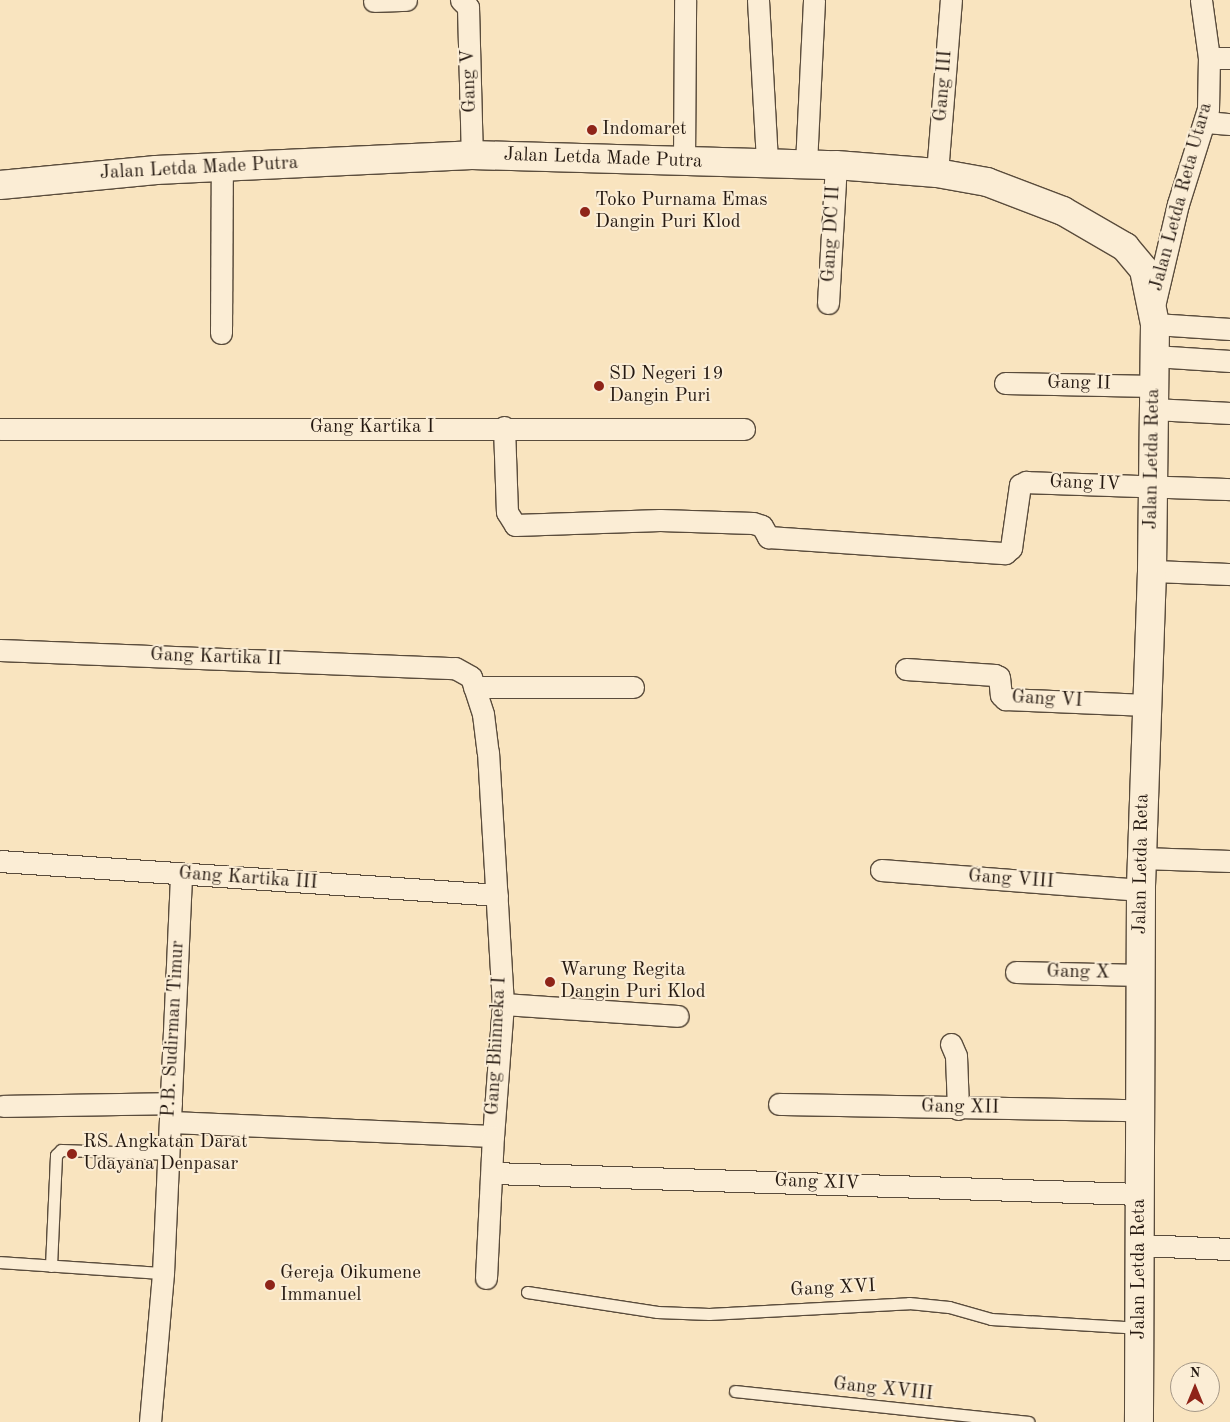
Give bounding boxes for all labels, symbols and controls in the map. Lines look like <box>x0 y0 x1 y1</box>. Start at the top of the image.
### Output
street label: Gang V <box>457 49 483 113</box>
street label: Gang III <box>930 50 958 122</box>
street label: Jalan Letda Reta Utara <box>1146 100 1218 294</box>
place label: Indomaret <box>602 119 687 141</box>
marker: Indomaret <box>586 124 598 136</box>
street label: Jalan Letda Made Putra <box>503 144 703 174</box>
street label: Jalan Letda Made Putra <box>99 152 299 186</box>
street label: Gang DC II <box>818 185 846 283</box>
place label: Toko Purnama Emas Dangin Puri Klod <box>595 190 767 234</box>
marker: Toko Purnama Emas Dangin Puri Klod <box>579 206 591 218</box>
place label: SD Negeri 19 Dangin Puri <box>609 364 724 408</box>
street label: Gang II <box>1047 372 1111 396</box>
marker: SD Negeri 19 Dangin Puri <box>593 380 605 392</box>
street label: Jalan Letda Reta <box>1140 388 1166 530</box>
street label: Gang Kartika I <box>310 417 434 439</box>
street label: Gang IV <box>1049 471 1121 497</box>
street label: Gang Kartika II <box>150 644 282 672</box>
street label: Gang VI <box>1011 687 1083 713</box>
street label: Jalan Letda Reta <box>1129 793 1155 935</box>
street label: Gang Kartika III <box>178 863 318 895</box>
street label: Gang VIII <box>967 866 1055 894</box>
street label: P.B. Sudirman Timur <box>158 940 190 1118</box>
place label: Warung Regita Dangin Puri Klod <box>560 960 706 1004</box>
street label: Gang X <box>1046 961 1110 985</box>
street label: Gang Bhinneka I <box>482 976 512 1116</box>
marker: Warung Regita Dangin Puri Klod <box>544 976 556 988</box>
street label: Gang XII <box>921 1096 999 1120</box>
place label: RS Angkatan Darat Udayana Denpasar <box>83 1132 248 1176</box>
marker: RS Angkatan Darat Udayana Denpasar <box>65 1147 79 1161</box>
street label: Gang XIV <box>774 1170 860 1196</box>
street label: Jalan Letda Reta <box>1129 1199 1151 1339</box>
place label: Gereja Oikumene Immanuel <box>280 1263 421 1307</box>
street label: Gang XVI <box>790 1275 876 1303</box>
marker: Gereja Oikumene Immanuel <box>264 1279 276 1291</box>
north arrow <box>1170 1362 1220 1412</box>
text: N <box>1190 1366 1200 1380</box>
street label: Gang XVIII <box>832 1373 934 1407</box>

